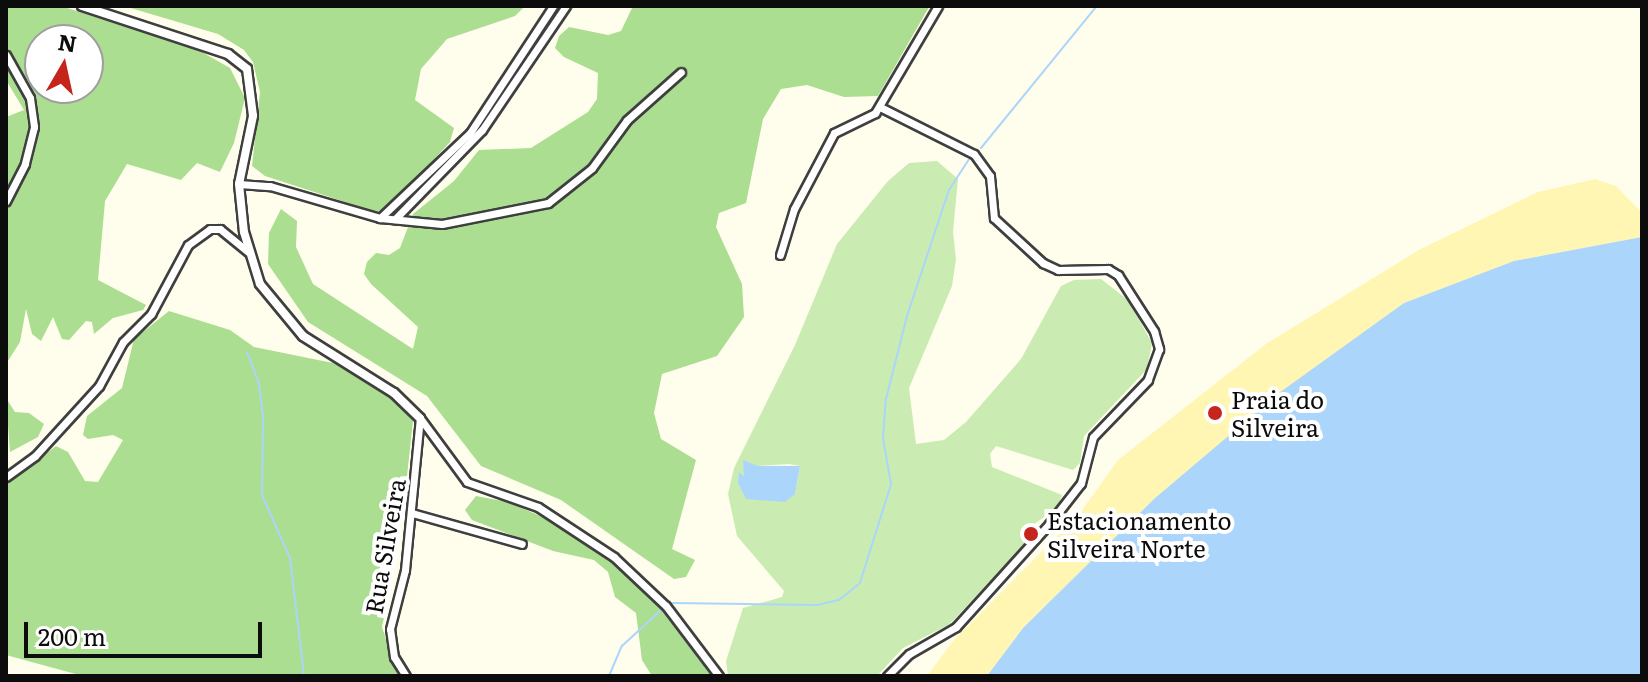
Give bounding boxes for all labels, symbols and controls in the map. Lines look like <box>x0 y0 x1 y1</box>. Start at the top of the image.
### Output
north arrow <box>24 24 104 104</box>
text: N <box>56 24 79 60</box>
place label: Praia do Silveira <box>1231 385 1324 441</box>
marker: Praia do Silveira <box>1206 404 1224 422</box>
street label: Rua Silveira <box>358 476 410 616</box>
place label: Estacionamento Silveira Norte <box>1047 506 1232 562</box>
marker: Estacionamento Silveira Norte <box>1022 525 1040 543</box>
scale bar <box>28 606 266 656</box>
text: 200 m <box>38 618 106 653</box>

